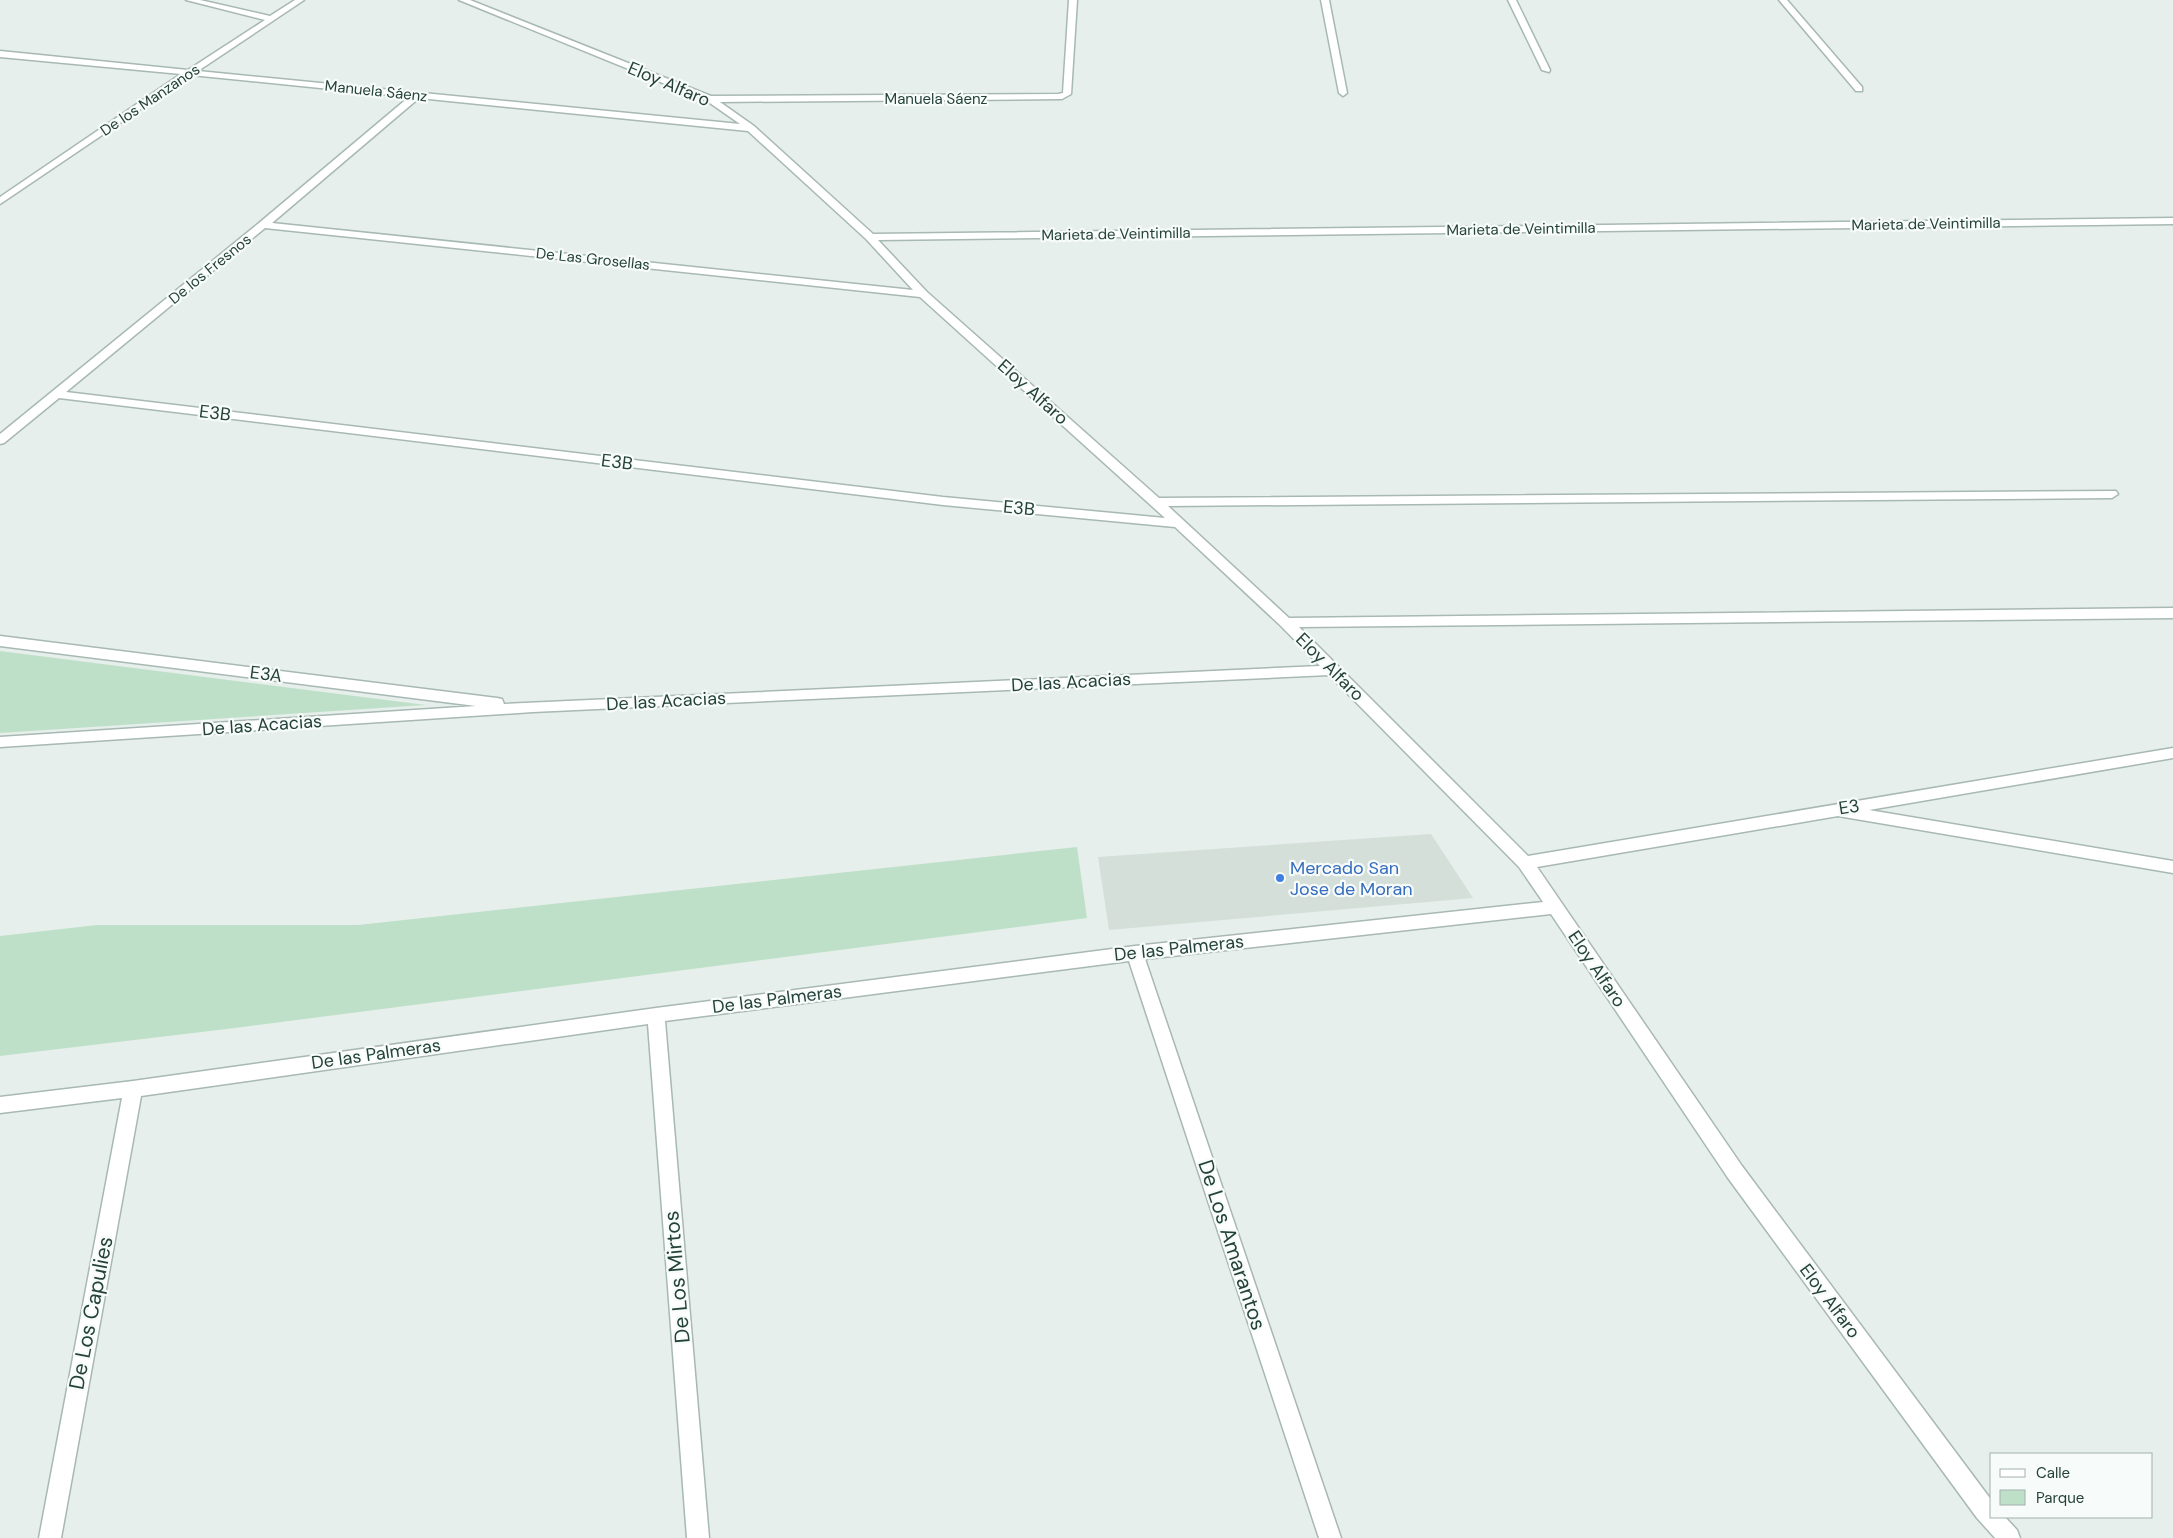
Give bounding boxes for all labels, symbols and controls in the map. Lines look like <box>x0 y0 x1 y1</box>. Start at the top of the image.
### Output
street label: Eloy Alfaro <box>624 56 714 112</box>
street label: De los Manzanos <box>96 59 204 141</box>
street label: Manuela Sáenz <box>324 76 428 106</box>
street label: Manuela Sáenz <box>885 89 988 109</box>
street label: Marieta de Veintimilla <box>1851 213 2001 235</box>
street label: Marieta de Veintimilla <box>1446 218 1596 240</box>
street label: Marieta de Veintimilla <box>1041 223 1191 245</box>
street label: De los Fresnos <box>164 229 256 309</box>
street label: De Las Grosellas <box>535 243 651 275</box>
street label: Eloy Alfaro <box>992 354 1074 430</box>
street label: E3B <box>198 399 232 427</box>
street label: E3B <box>600 448 634 476</box>
street label: E3B <box>1002 495 1036 521</box>
street label: Eloy Alfaro <box>1291 628 1369 706</box>
street label: E3A <box>249 660 283 688</box>
street label: De las Acacias <box>1010 667 1132 697</box>
street label: De las Acacias <box>605 686 727 716</box>
street label: De las Acacias <box>201 709 323 741</box>
street label: E3 <box>1837 794 1861 820</box>
place label: Mercado San Jose de Moran <box>1290 856 1413 901</box>
marker: Mercado San Jose de Moran <box>1274 872 1286 884</box>
street label: Eloy Alfaro <box>1563 926 1631 1012</box>
street label: De las Palmeras <box>1113 929 1245 967</box>
street label: De las Palmeras <box>711 979 843 1019</box>
street label: De las Palmeras <box>310 1033 442 1075</box>
street label: De Los Amarantos <box>1191 1156 1273 1334</box>
street label: De Los Mirtos <box>657 1210 697 1344</box>
street label: De Los Capulies <box>62 1234 120 1392</box>
street label: Eloy Alfaro <box>1794 1259 1866 1343</box>
legend <box>1990 1453 2153 1518</box>
text: Calle <box>2036 1463 2070 1483</box>
text: Parque <box>2036 1488 2084 1508</box>

